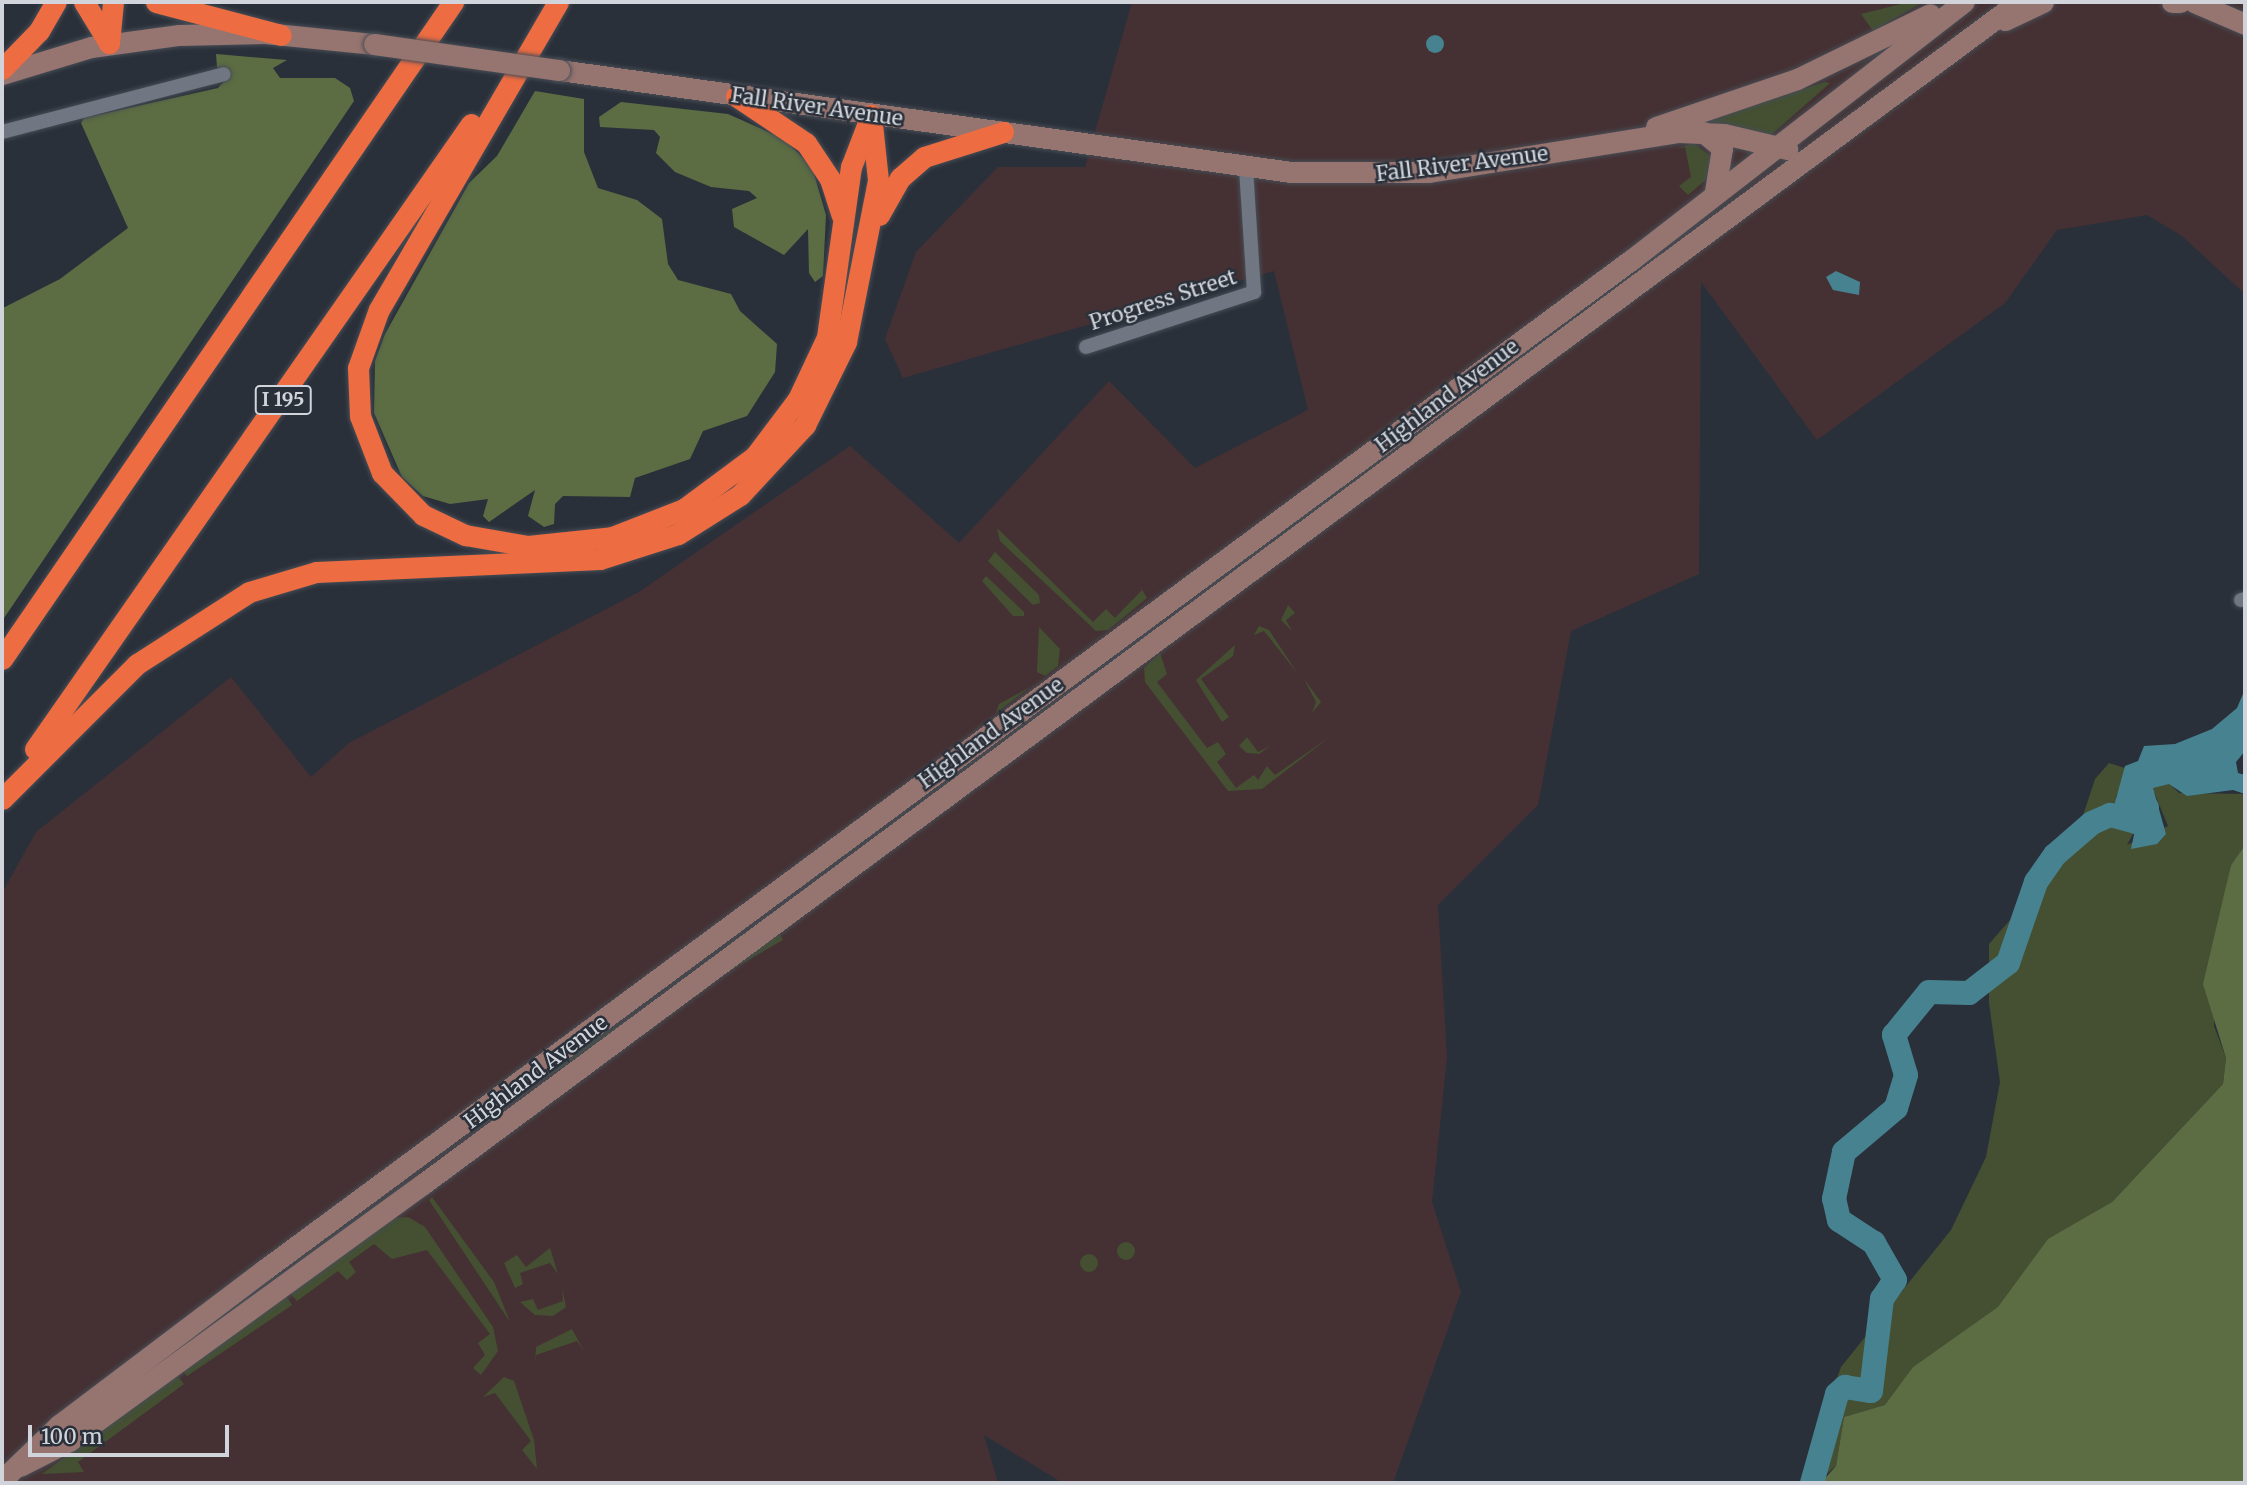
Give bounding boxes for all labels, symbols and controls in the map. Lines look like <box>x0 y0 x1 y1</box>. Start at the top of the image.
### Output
street label: Fall River Avenue <box>729 82 905 132</box>
street label: Fall River Avenue <box>1374 141 1550 187</box>
street label: Progress Street <box>1086 264 1240 336</box>
street label: Highland Avenue <box>1371 334 1523 458</box>
road number: I 195 <box>253 384 313 416</box>
street label: Highland Avenue <box>914 672 1068 794</box>
street label: Highland Avenue <box>460 1010 612 1134</box>
scale bar <box>32 1412 233 1456</box>
text: 100 m <box>41 1423 103 1450</box>

